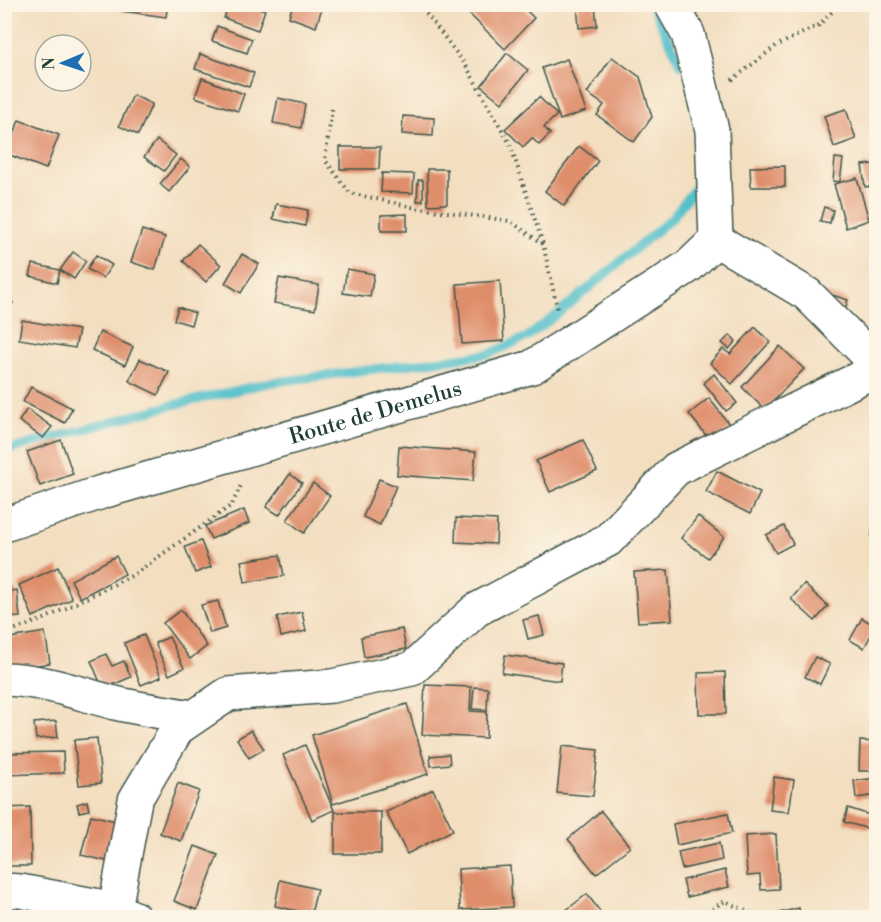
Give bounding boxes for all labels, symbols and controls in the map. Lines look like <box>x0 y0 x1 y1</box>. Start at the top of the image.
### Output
north arrow <box>33 33 93 93</box>
text: N <box>39 56 59 70</box>
street label: Route de Demelus <box>286 375 465 450</box>

